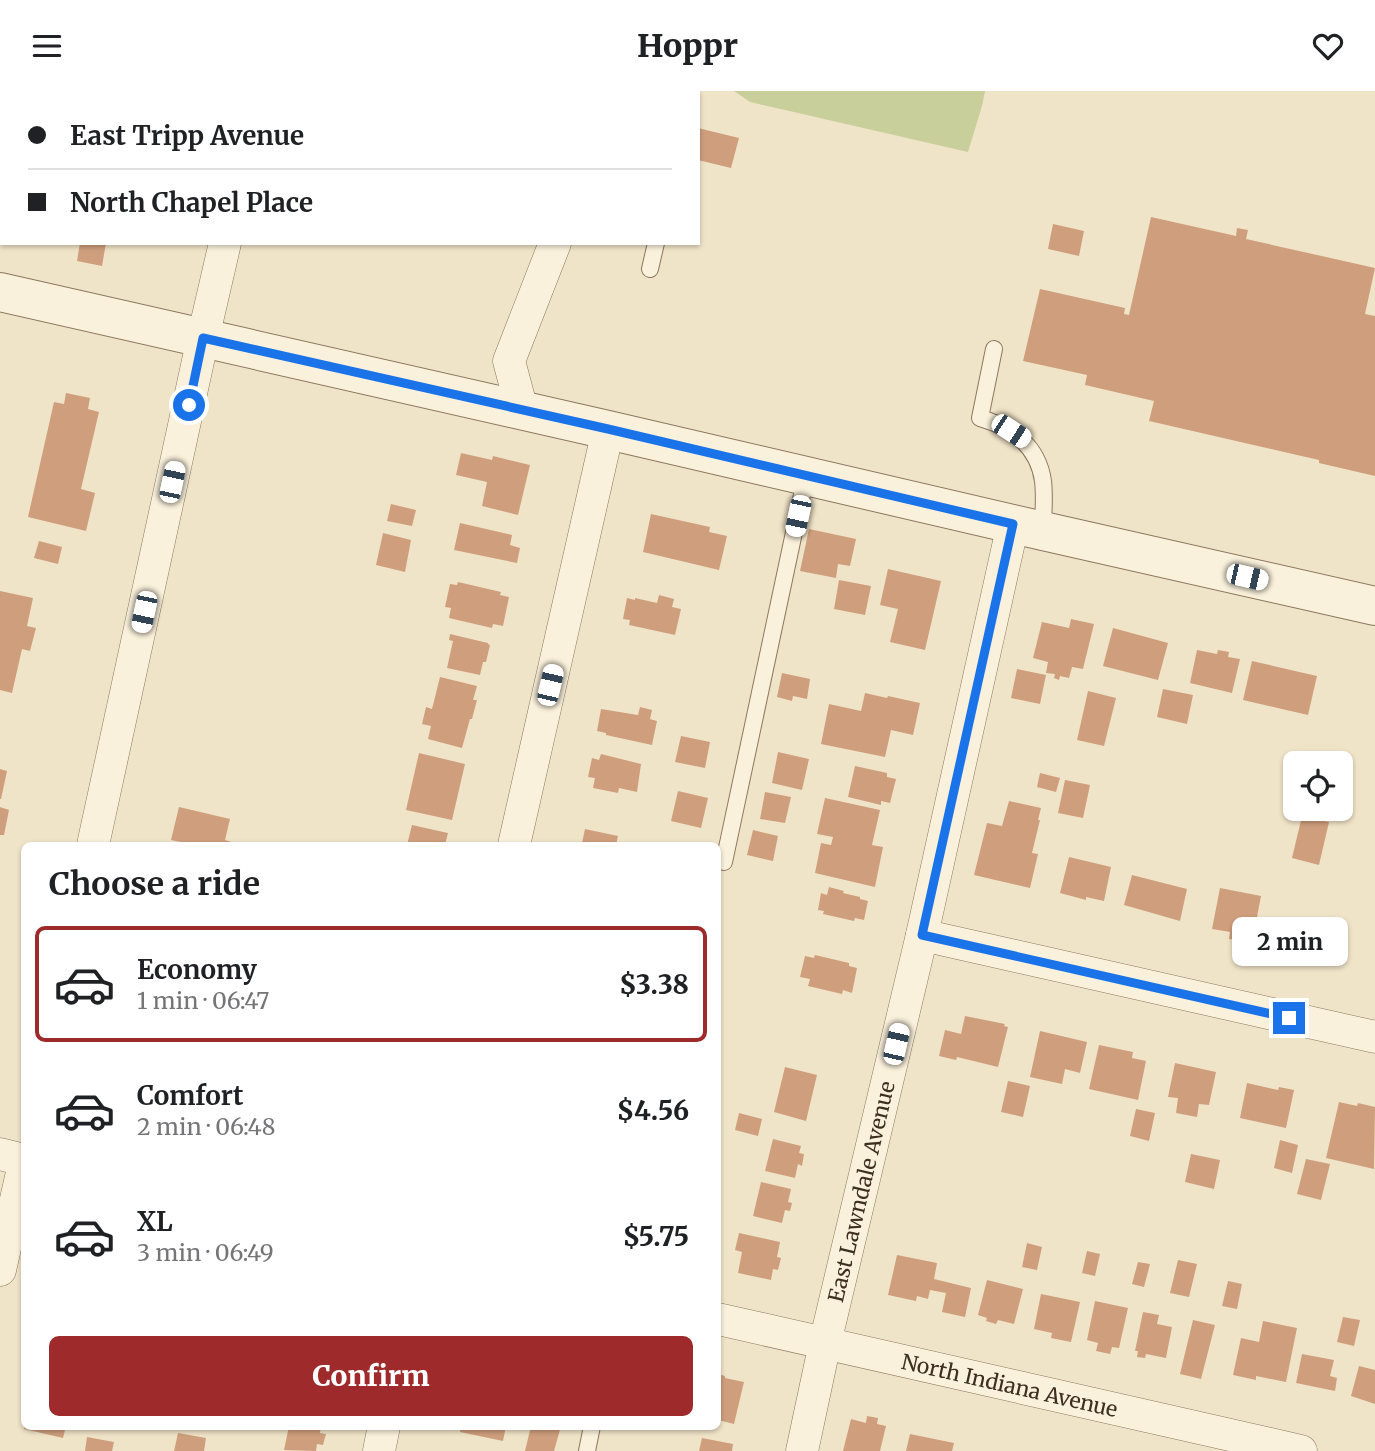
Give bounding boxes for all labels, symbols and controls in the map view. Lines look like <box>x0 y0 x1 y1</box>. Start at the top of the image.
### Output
text: Hoppr <box>637 26 738 66</box>
icon: menu <box>28 27 66 65</box>
icon: heart <box>1309 27 1347 65</box>
text: East Tripp Avenue <box>70 119 304 152</box>
text: North Chapel Place <box>70 186 313 219</box>
route start <box>173 389 205 421</box>
car <box>988 411 1035 451</box>
car <box>158 459 187 505</box>
car <box>784 493 813 539</box>
car <box>1225 562 1270 592</box>
car <box>130 589 159 635</box>
car <box>536 662 565 708</box>
map controls <box>1283 751 1353 821</box>
button: locate <box>1283 751 1353 821</box>
text: Choose a ride <box>49 864 260 904</box>
callout: 2 min <box>1231 916 1347 965</box>
text: 2 min <box>1257 927 1323 956</box>
icon: car <box>53 953 116 1016</box>
text: Economy <box>137 953 257 986</box>
text: $3.38 <box>619 968 689 1001</box>
text: 1 min · 06:47 <box>137 986 269 1015</box>
route end <box>1273 1002 1305 1034</box>
car <box>882 1021 911 1067</box>
street label: East Lawndale Avenue <box>822 1078 900 1305</box>
icon: car <box>53 1079 116 1142</box>
text: Comfort <box>137 1079 243 1112</box>
text: $4.56 <box>617 1094 689 1127</box>
text: 2 min · 06:48 <box>137 1112 275 1141</box>
icon: car <box>53 1205 116 1268</box>
text: XL <box>137 1205 173 1238</box>
text: $5.75 <box>623 1220 689 1253</box>
text: 3 min · 06:49 <box>137 1238 274 1267</box>
button: Confirm <box>49 1336 693 1416</box>
street label: North Indiana Avenue <box>899 1347 1120 1423</box>

